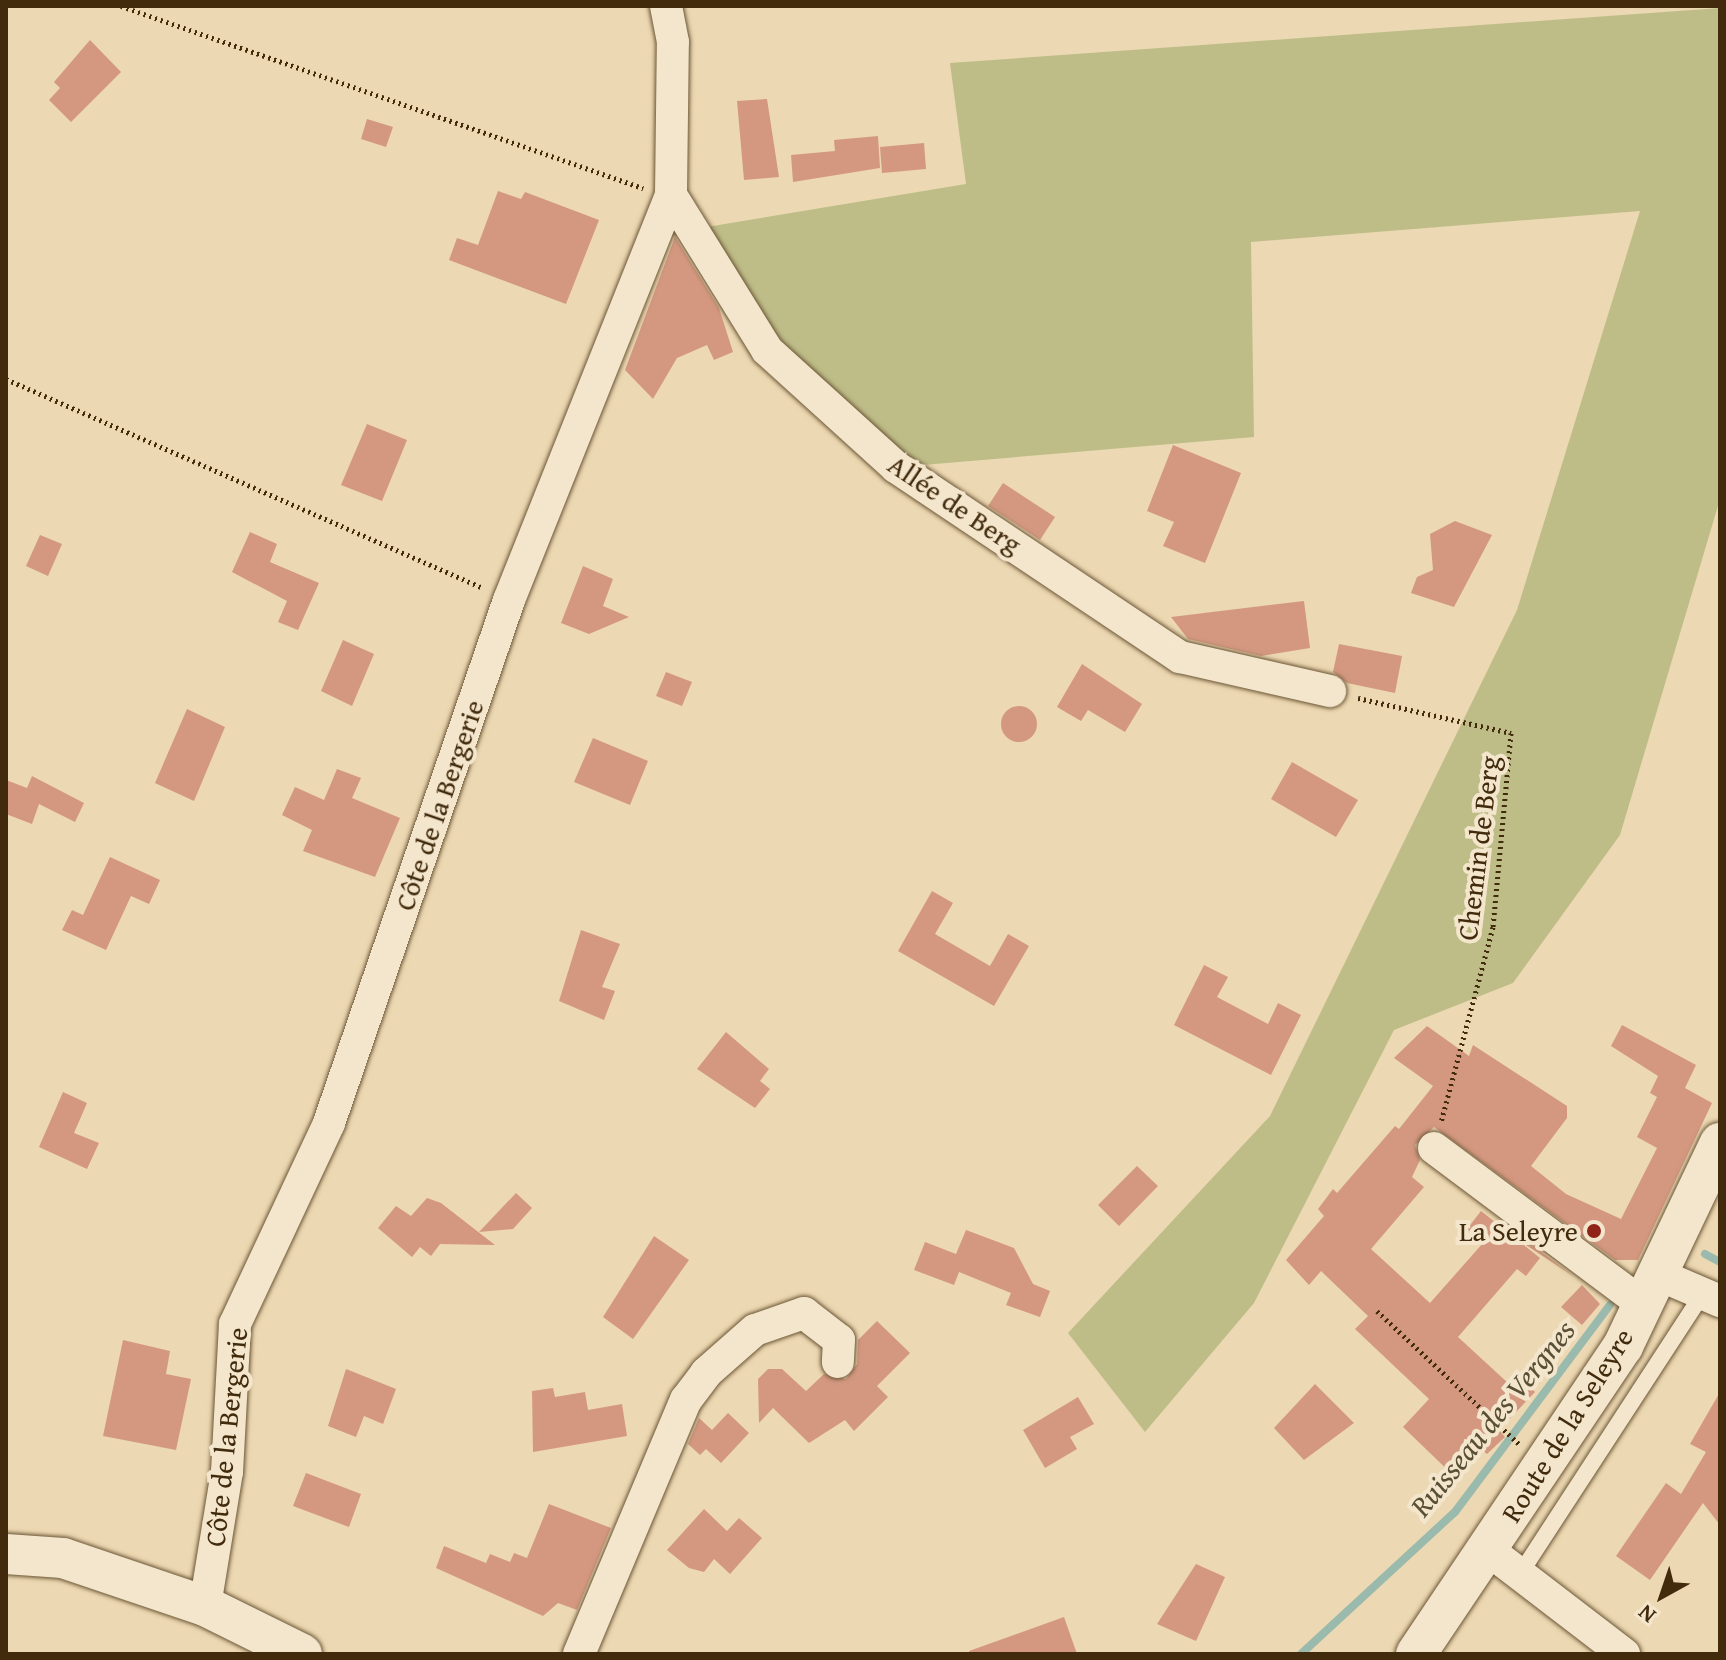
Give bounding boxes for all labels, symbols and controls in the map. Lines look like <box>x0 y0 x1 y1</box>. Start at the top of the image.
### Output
street label: Allée de Berg <box>882 447 1028 561</box>
street label: Côte de la Bergerie <box>387 695 491 915</box>
street label: Chemin de Berg <box>1450 754 1506 942</box>
place label: La Seleyre <box>1459 1214 1578 1248</box>
marker: La Seleyre <box>1585 1222 1603 1240</box>
water label: Ruisseau des Vergnes <box>1402 1313 1582 1523</box>
street label: Route de la Seleyre <box>1494 1322 1640 1528</box>
street label: Côte de la Bergerie <box>198 1326 254 1548</box>
north arrow <box>1622 1556 1702 1636</box>
text: N <box>1631 1597 1662 1631</box>

